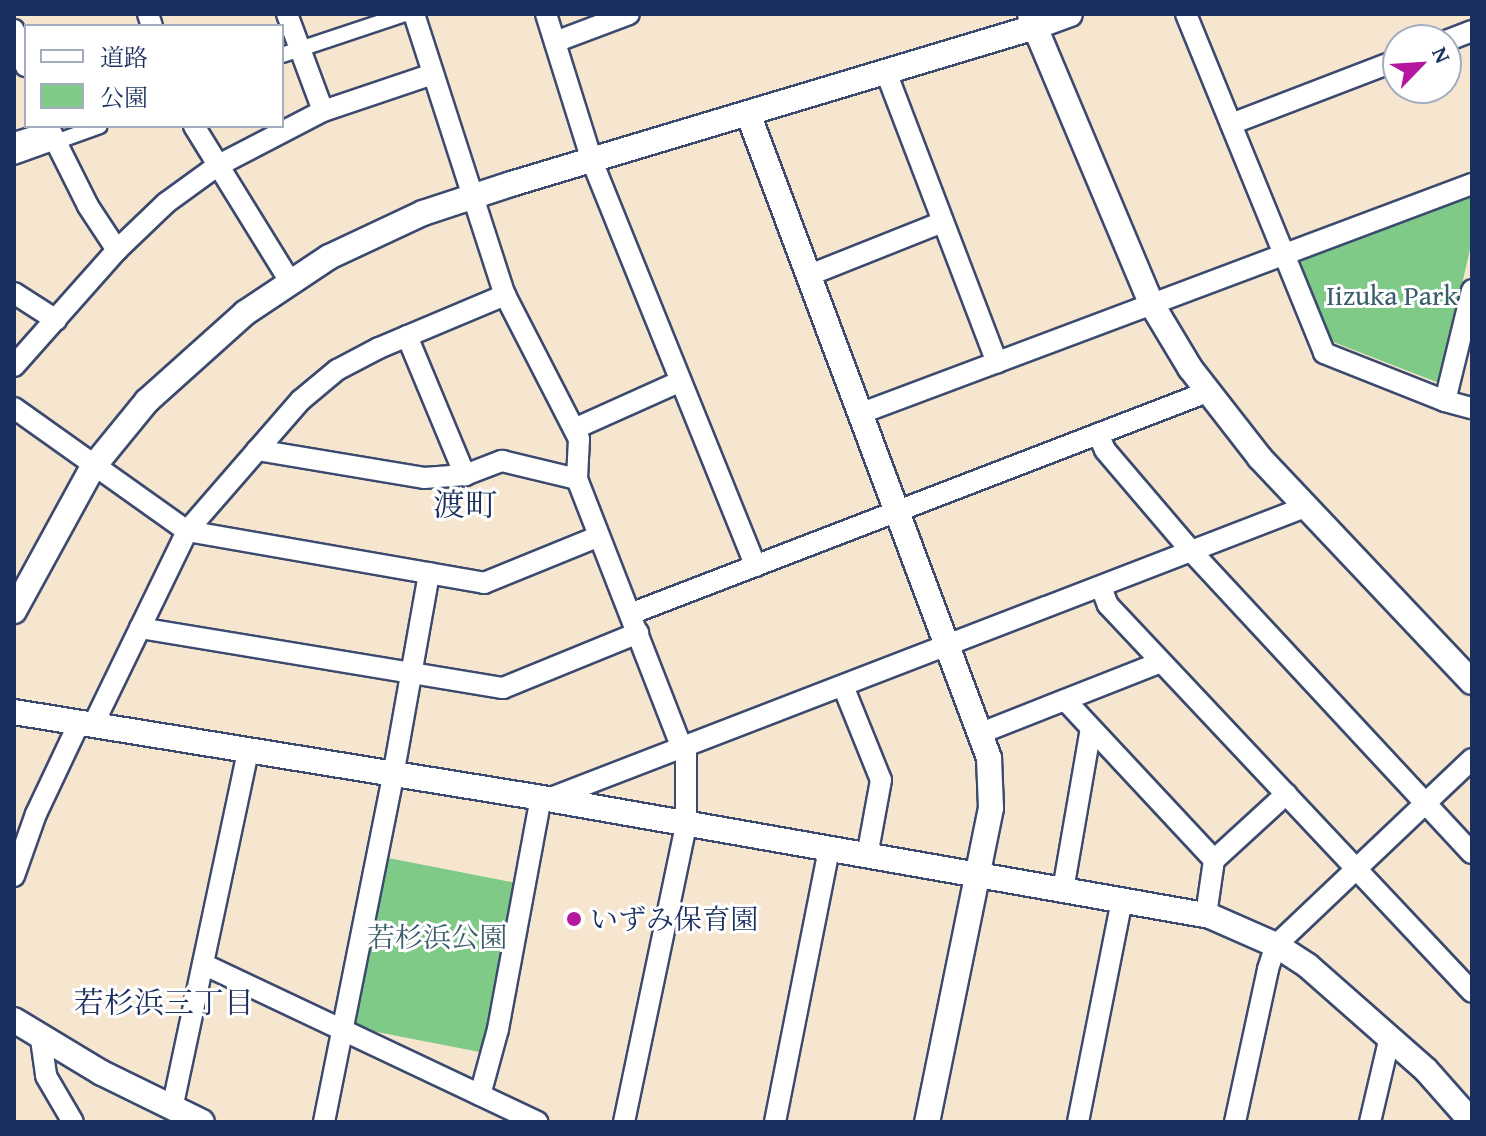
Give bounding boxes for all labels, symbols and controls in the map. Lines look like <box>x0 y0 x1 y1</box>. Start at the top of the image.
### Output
legend <box>24 24 284 128</box>
north arrow <box>1382 24 1462 104</box>
text: 道路 <box>100 40 148 75</box>
text: N <box>1424 41 1460 68</box>
text: 公園 <box>100 80 148 115</box>
park label: Iizuka Park <box>1326 278 1458 312</box>
district label: 渡町 <box>433 486 497 524</box>
place label: いずみ保育園 <box>590 902 758 936</box>
marker: いずみ保育園 <box>565 910 583 928</box>
park label: 若杉浜公園 <box>367 920 507 954</box>
district label: 若杉浜三丁目 <box>74 984 254 1020</box>

